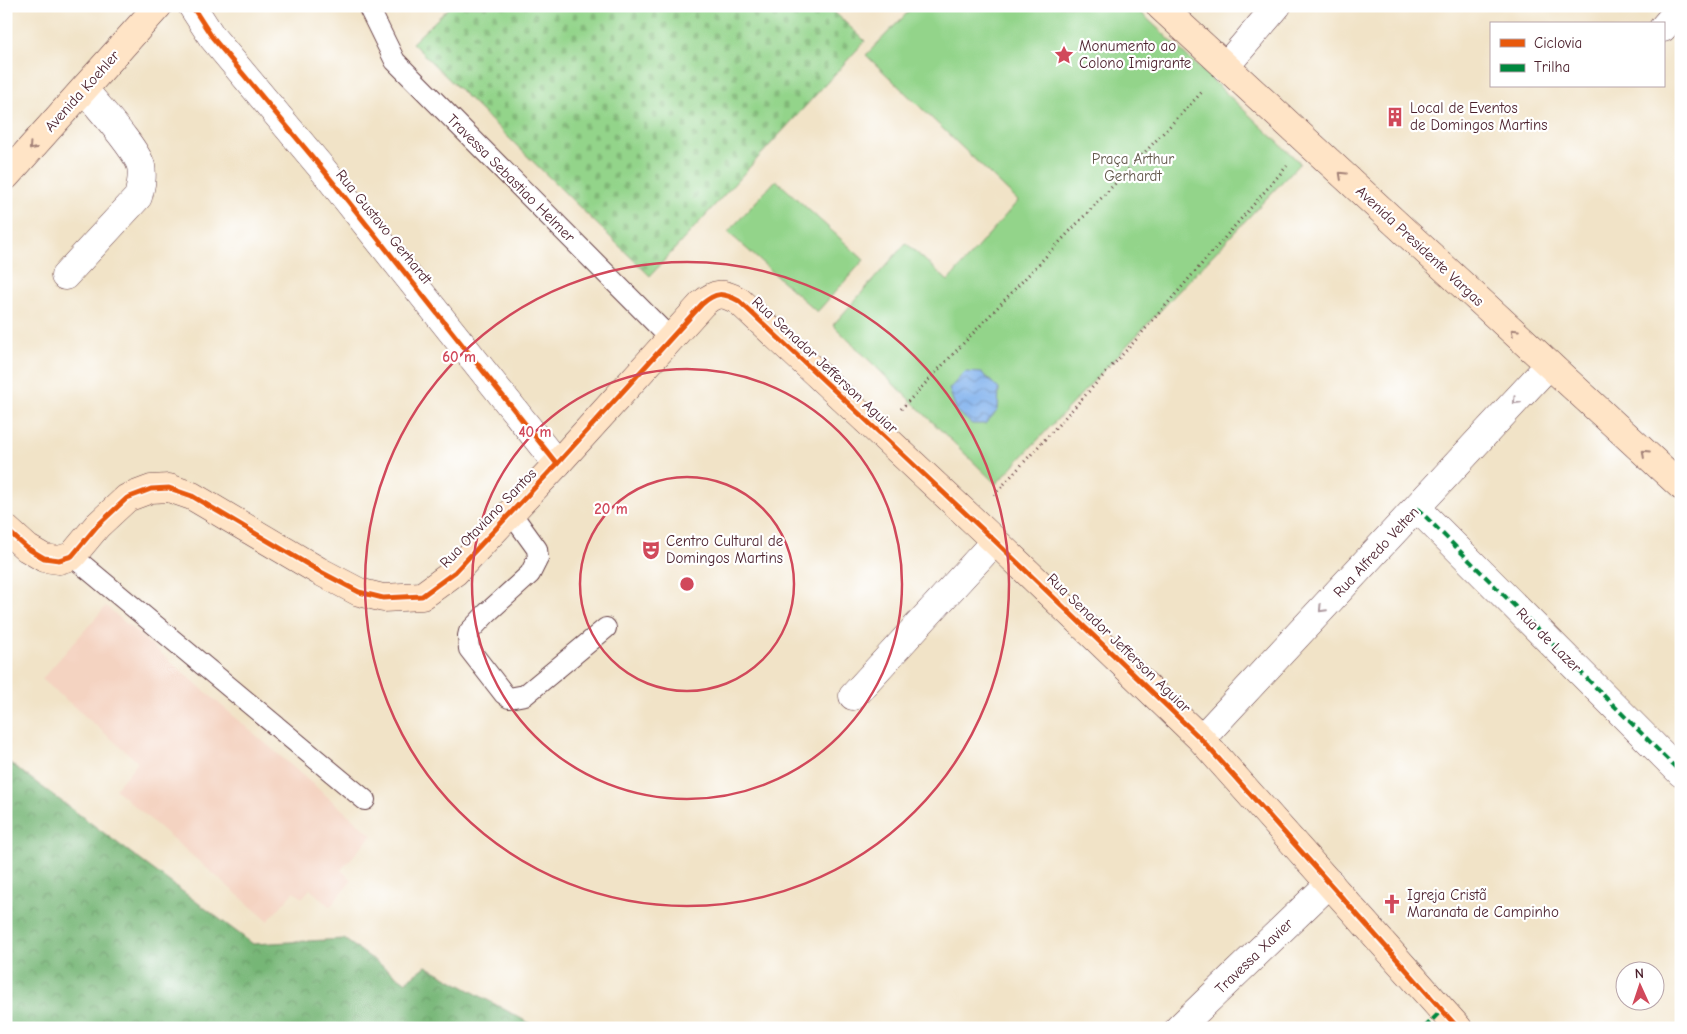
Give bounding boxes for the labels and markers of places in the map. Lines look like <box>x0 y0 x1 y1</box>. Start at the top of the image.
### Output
place label: Monumento ao Colono Imigrante <box>1079 37 1192 72</box>
place icon: Monumento ao Colono Imigrante <box>1053 44 1075 66</box>
place label: Local de Eventos de Domingos Martins <box>1410 99 1547 134</box>
building icon: Local de Eventos de Domingos Martins <box>1384 106 1406 128</box>
place label: Centro Cultural de Domingos Martins <box>666 532 784 567</box>
theatre icon: Centro Cultural de Domingos Martins <box>640 539 662 561</box>
centre of rings <box>678 575 696 593</box>
place label: Igreja Cristã Maranata de Campinho <box>1407 886 1559 921</box>
church icon: Igreja Cristã Maranata de Campinho <box>1381 893 1403 915</box>

